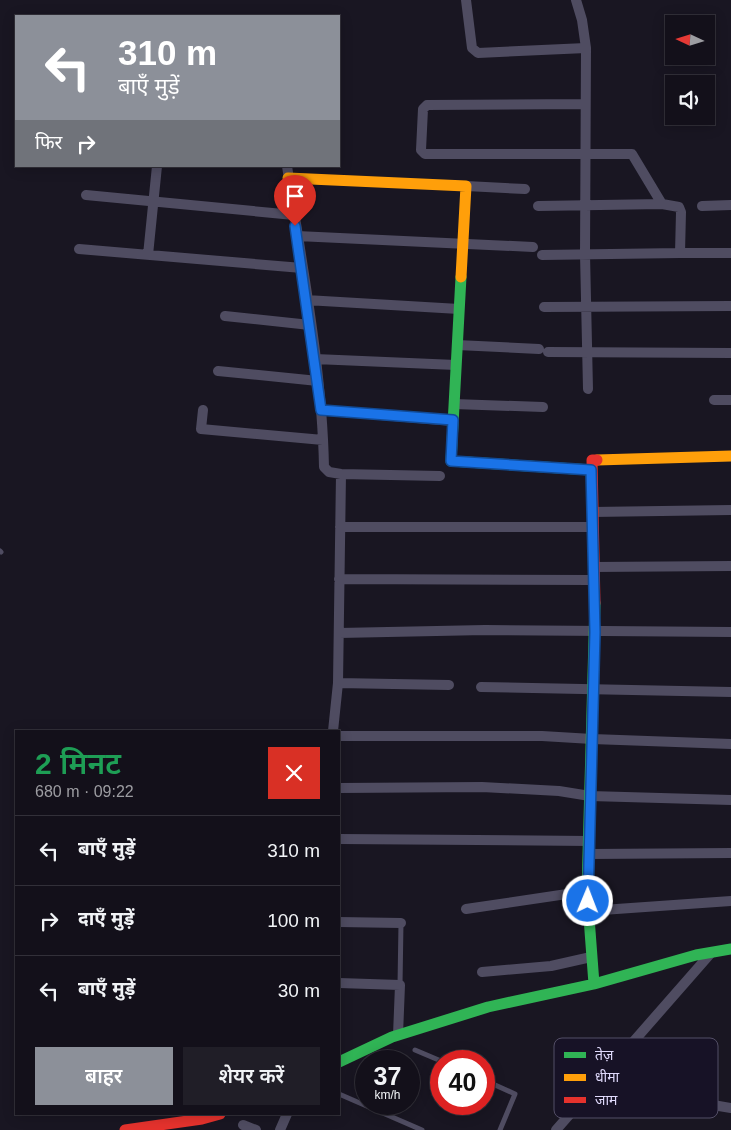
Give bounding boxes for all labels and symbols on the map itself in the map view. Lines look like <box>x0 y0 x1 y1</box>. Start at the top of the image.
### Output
north arrow <box>665 15 715 65</box>
pin <box>274 175 316 226</box>
position arrow <box>561 874 613 926</box>
legend <box>554 1038 718 1118</box>
text: तेज़ <box>595 1046 614 1063</box>
speed limit sign: 40 <box>430 1050 495 1115</box>
text: धीमा <box>595 1069 620 1085</box>
text: जाम <box>595 1092 618 1108</box>

